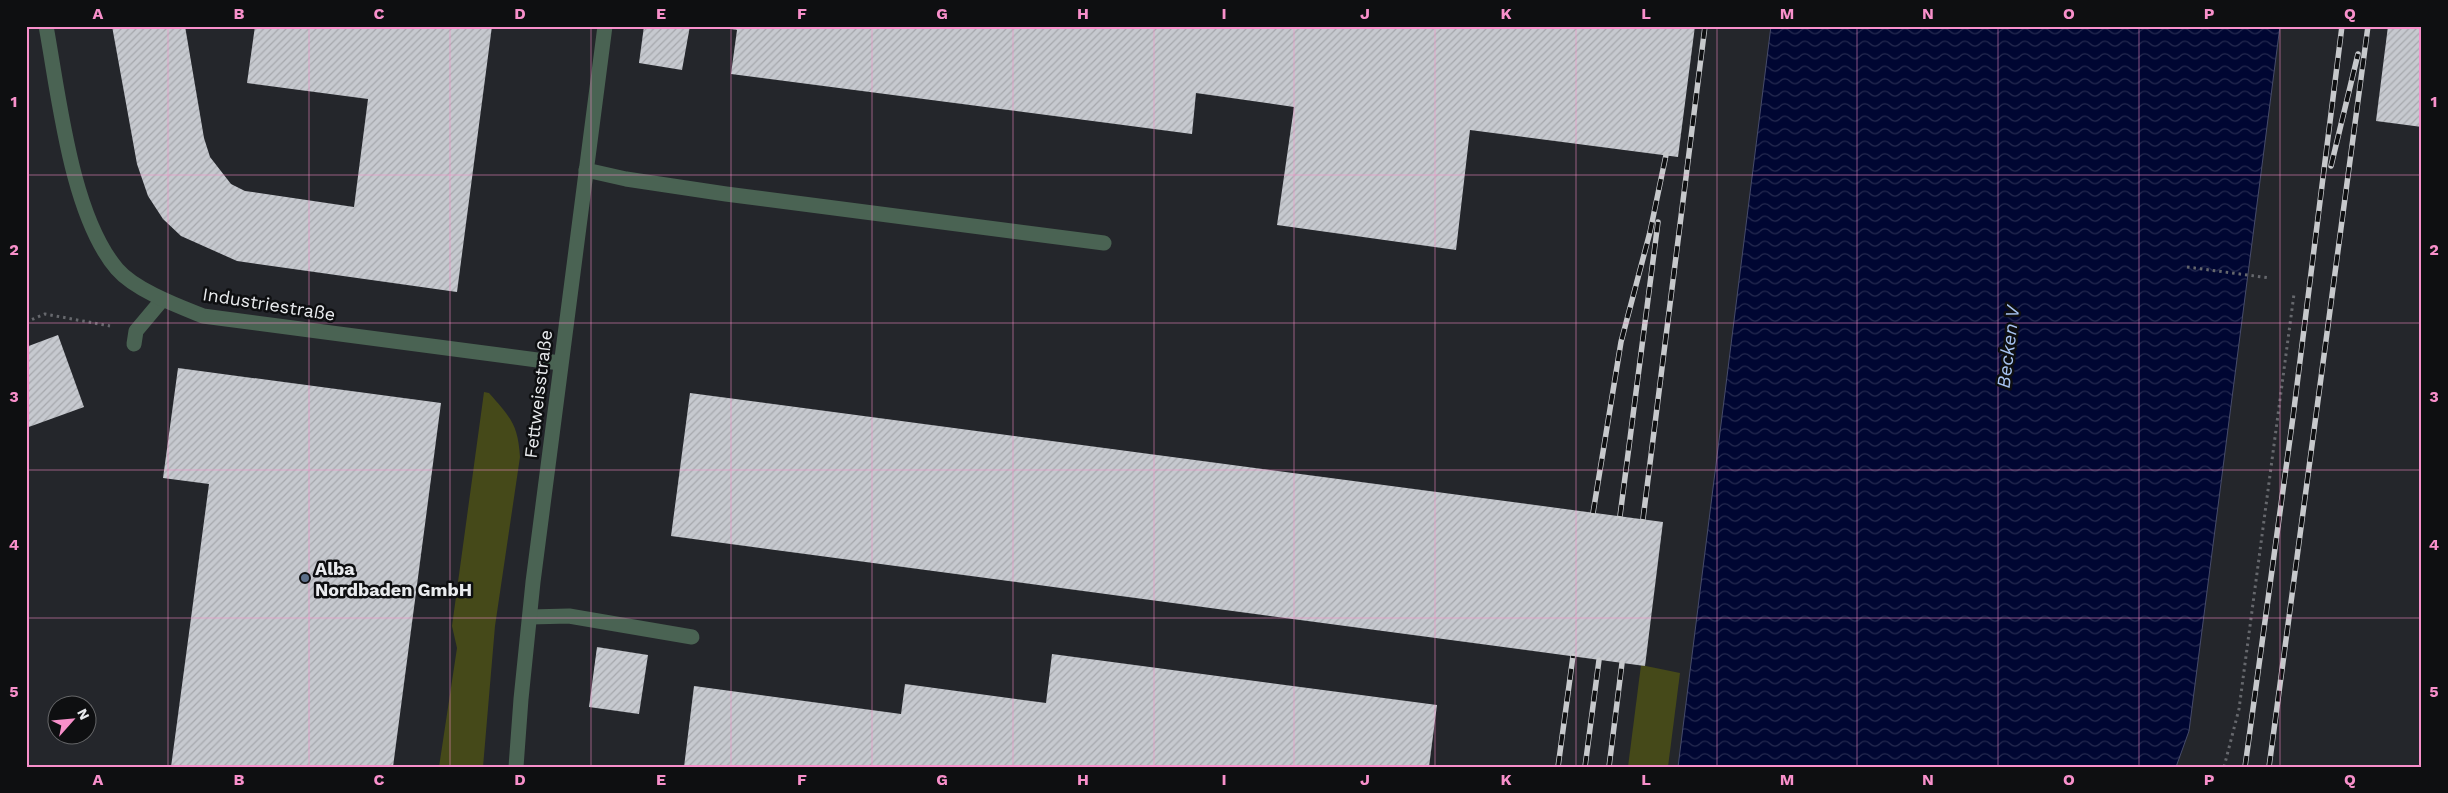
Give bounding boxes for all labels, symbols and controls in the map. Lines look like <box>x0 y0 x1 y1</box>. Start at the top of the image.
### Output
text: A <box>93 4 104 23</box>
text: B <box>234 4 245 23</box>
text: C <box>374 4 385 23</box>
text: D <box>514 4 526 23</box>
text: E <box>656 4 666 23</box>
text: F <box>797 4 807 23</box>
text: G <box>936 4 948 23</box>
text: H <box>1077 4 1089 23</box>
text: I <box>1221 4 1227 23</box>
text: J <box>1360 4 1370 23</box>
text: K <box>1500 4 1512 23</box>
text: L <box>1641 4 1651 23</box>
text: M <box>1780 4 1794 23</box>
text: N <box>1922 4 1934 23</box>
text: O <box>2063 4 2075 23</box>
text: P <box>2204 4 2215 23</box>
text: Q <box>2344 4 2356 23</box>
text: 1 <box>11 92 17 111</box>
text: 1 <box>2431 92 2437 111</box>
text: 2 <box>9 240 19 259</box>
text: 2 <box>2429 240 2439 259</box>
street label: Industriestraße <box>201 283 337 325</box>
water label: Becken V <box>1992 302 2025 390</box>
street label: Fettweisstraße <box>520 329 556 459</box>
text: 3 <box>9 387 19 406</box>
text: 3 <box>2429 387 2439 406</box>
text: 4 <box>9 535 19 554</box>
text: 4 <box>2429 535 2439 554</box>
place label: Alba Nordbaden GmbH <box>315 558 472 600</box>
marker: Alba Nordbaden GmbH <box>299 572 311 584</box>
text: 5 <box>9 682 19 701</box>
text: 5 <box>2429 682 2439 701</box>
north arrow <box>48 696 98 746</box>
text: N <box>74 706 93 722</box>
text: A <box>93 770 104 789</box>
text: B <box>234 770 245 789</box>
text: C <box>374 770 385 789</box>
text: D <box>514 770 526 789</box>
text: E <box>656 770 666 789</box>
text: F <box>797 770 807 789</box>
text: G <box>936 770 948 789</box>
text: H <box>1077 770 1089 789</box>
text: I <box>1221 770 1227 789</box>
text: J <box>1360 770 1370 789</box>
text: K <box>1500 770 1512 789</box>
text: L <box>1641 770 1651 789</box>
text: M <box>1780 770 1794 789</box>
text: N <box>1922 770 1934 789</box>
text: O <box>2063 770 2075 789</box>
text: P <box>2204 770 2215 789</box>
text: Q <box>2344 770 2356 789</box>

